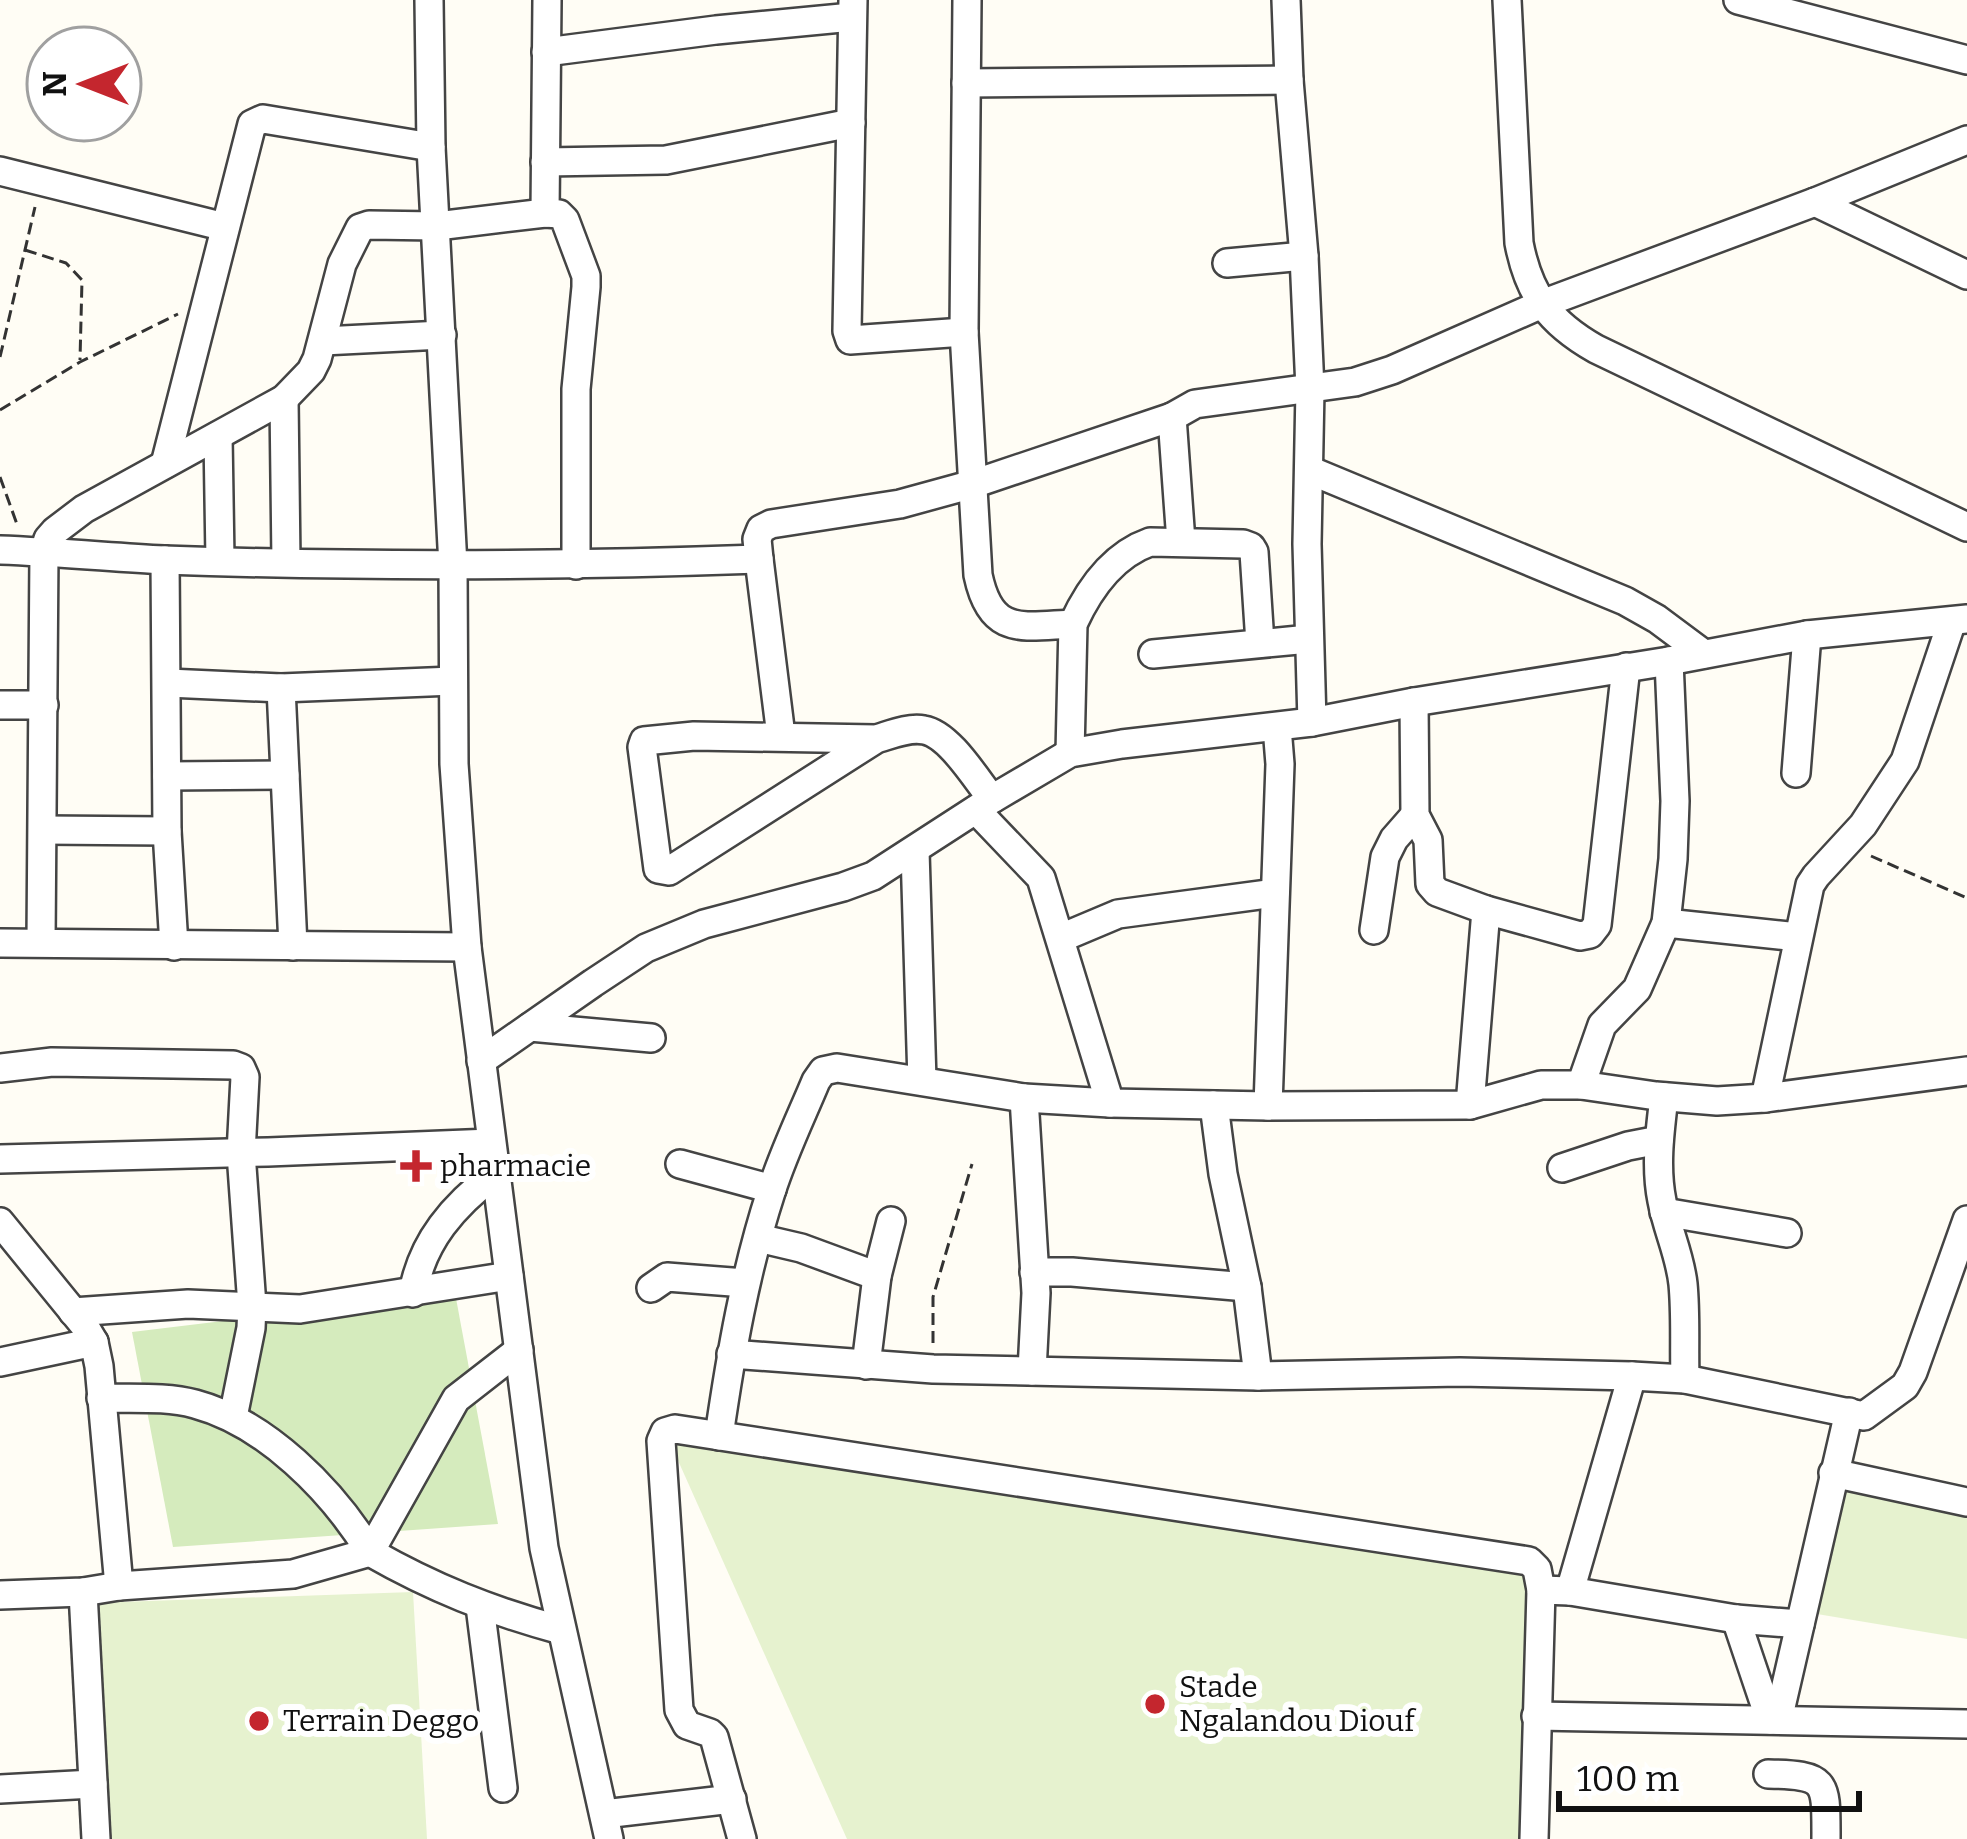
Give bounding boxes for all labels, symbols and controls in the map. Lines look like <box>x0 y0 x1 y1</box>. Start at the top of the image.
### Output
north arrow <box>24 24 144 144</box>
text: N <box>35 71 75 97</box>
place label: pharmacie <box>440 1148 591 1184</box>
marker: pharmacie <box>403 1153 429 1179</box>
place label: Stade Ngalandou Diouf <box>1179 1669 1417 1739</box>
marker: Stade Ngalandou Diouf <box>1142 1691 1168 1717</box>
place label: Terrain Deggo <box>283 1703 479 1739</box>
marker: Terrain Deggo <box>246 1708 272 1734</box>
scale bar <box>1559 1737 1859 1811</box>
text: 100 m <box>1577 1757 1679 1801</box>

